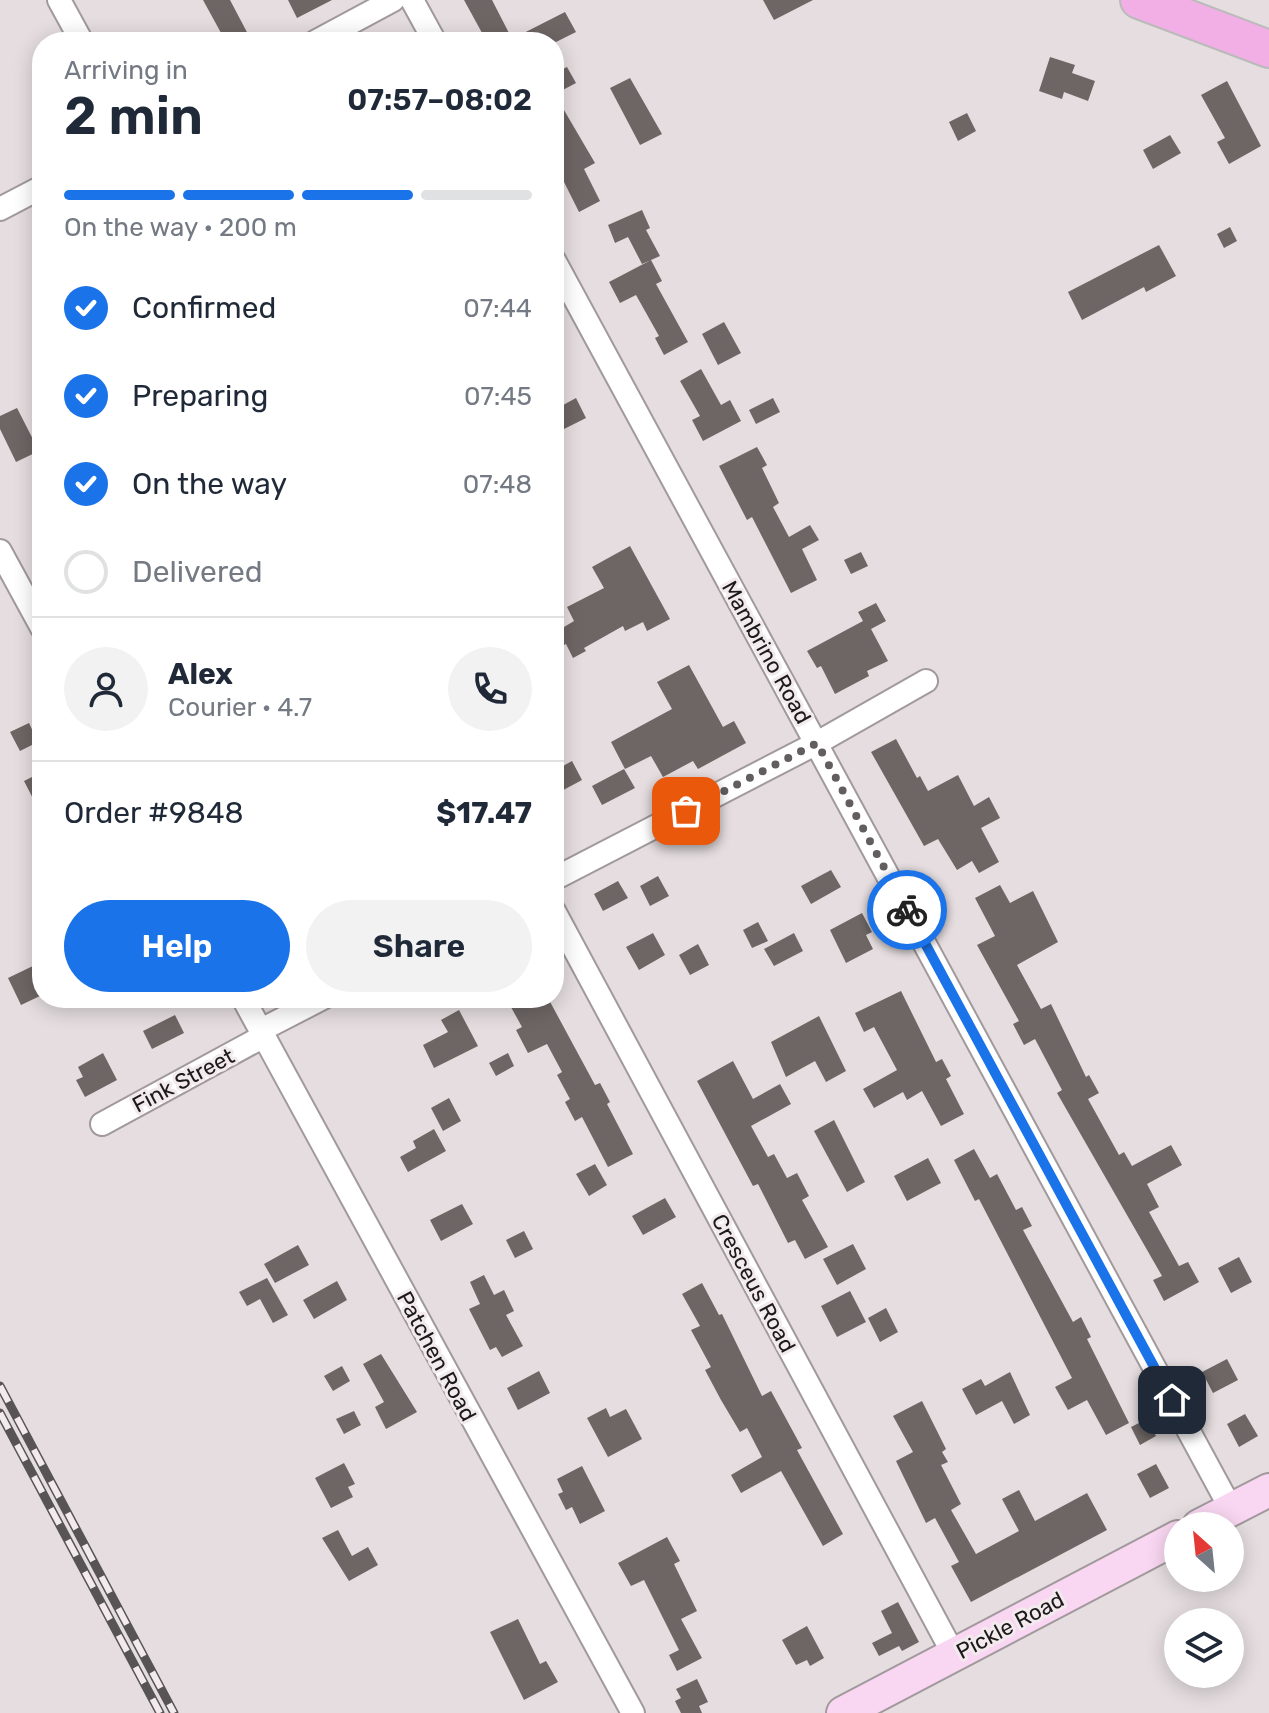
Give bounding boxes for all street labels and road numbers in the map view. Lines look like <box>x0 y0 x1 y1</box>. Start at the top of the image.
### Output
street label: Mambrino Road <box>716 576 817 729</box>
street label: Fink Street <box>128 1042 239 1119</box>
street label: Cresceus Road <box>706 1209 801 1357</box>
street label: Patchen Road <box>391 1287 482 1426</box>
street label: Pickle Road <box>952 1586 1069 1665</box>

